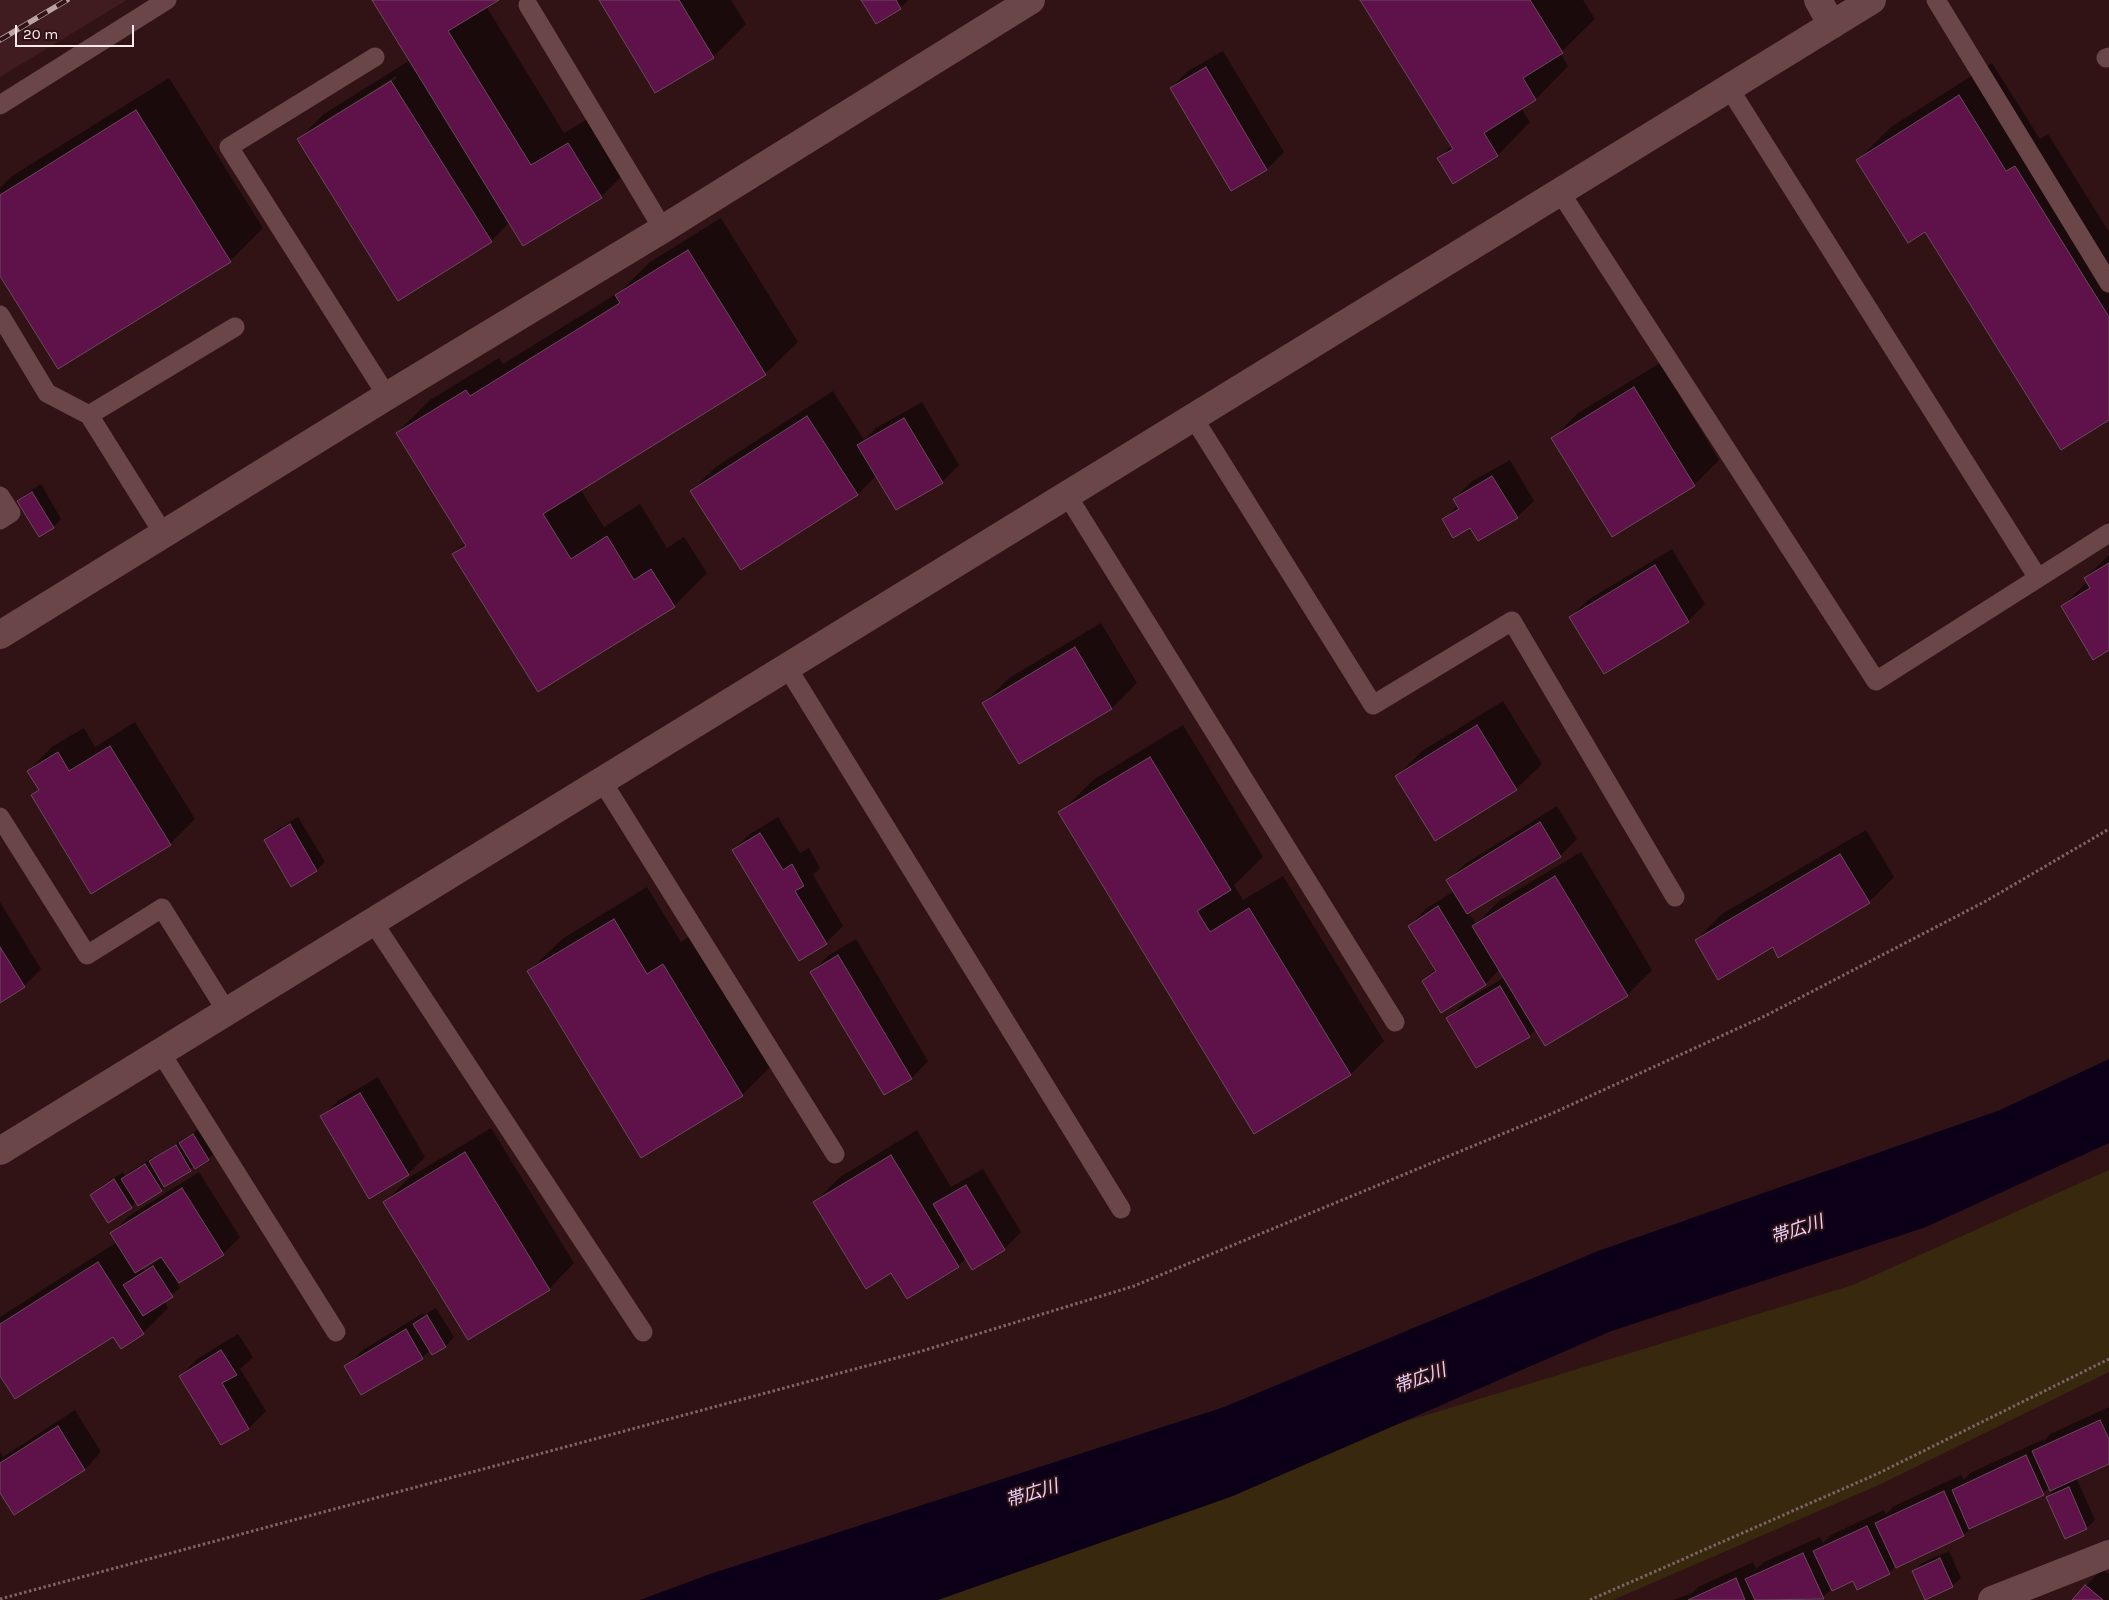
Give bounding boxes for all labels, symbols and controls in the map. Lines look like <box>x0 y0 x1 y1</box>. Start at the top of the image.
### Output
scale bar <box>18 15 136 47</box>
text: 20 m <box>23 25 58 43</box>
water label: 帯広川 <box>1768 1211 1826 1249</box>
water label: 帯広川 <box>1391 1360 1449 1398</box>
water label: 帯広川 <box>1003 1476 1061 1512</box>

